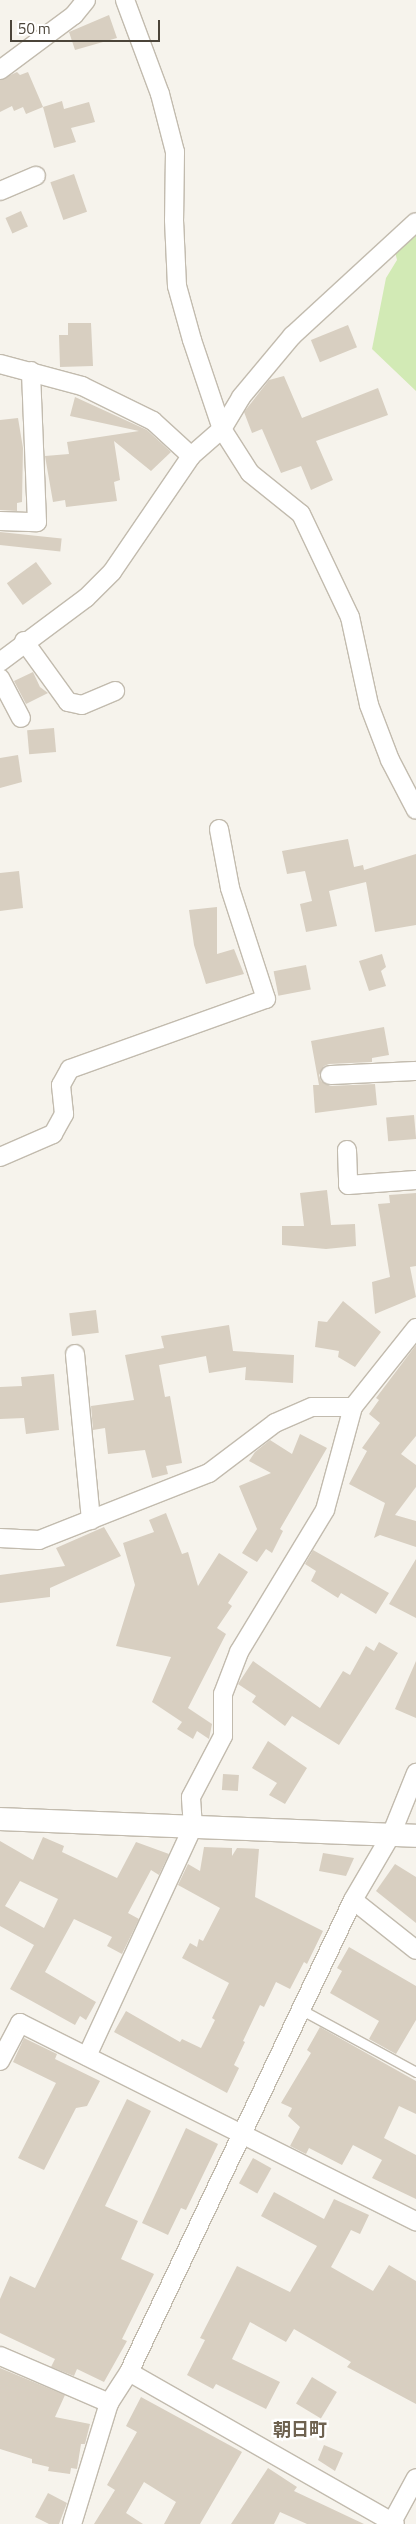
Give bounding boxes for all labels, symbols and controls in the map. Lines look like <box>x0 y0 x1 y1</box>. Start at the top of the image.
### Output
scale bar <box>12 10 162 42</box>
text: 50 m <box>18 17 51 40</box>
district label: 朝日町 <box>273 2419 327 2441</box>

